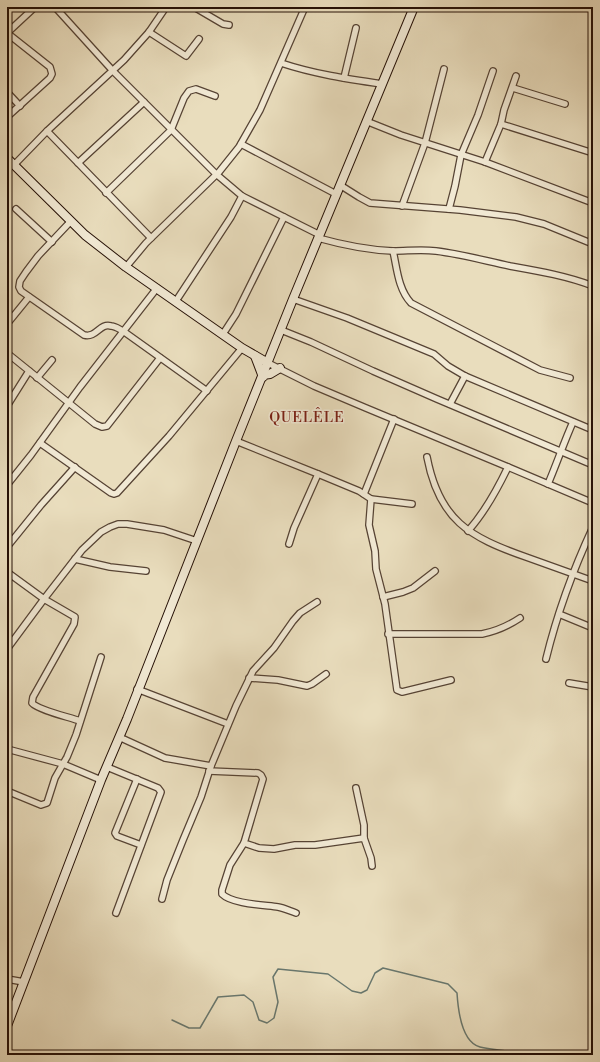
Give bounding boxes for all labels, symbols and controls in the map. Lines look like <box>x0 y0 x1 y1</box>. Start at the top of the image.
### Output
district label: QUELÊLE <box>269 407 345 427</box>

